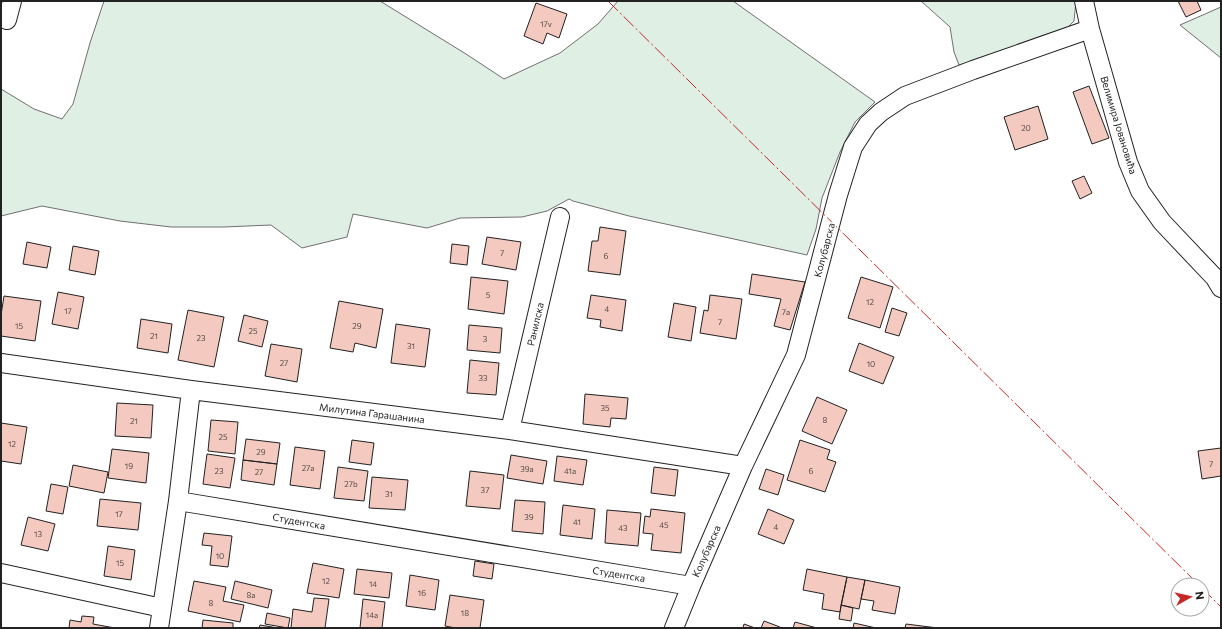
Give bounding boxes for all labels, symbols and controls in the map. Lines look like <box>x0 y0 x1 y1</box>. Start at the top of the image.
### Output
house number: 17v <box>540 19 552 29</box>
street label: Велимира Јовановића <box>1098 74 1140 176</box>
house number: 20 <box>1021 123 1031 133</box>
street label: Колубарска <box>811 221 837 279</box>
house number: 7 <box>500 248 504 258</box>
house number: 6 <box>604 251 609 261</box>
house number: 5 <box>486 290 491 300</box>
house number: 12 <box>866 297 874 307</box>
street label: Ранилска <box>524 301 546 347</box>
house number: 4 <box>605 304 610 314</box>
house number: 17 <box>64 306 72 316</box>
house number: 7a <box>782 307 790 317</box>
house number: 7 <box>718 317 722 327</box>
house number: 15 <box>15 321 23 331</box>
house number: 29 <box>352 321 362 331</box>
house number: 25 <box>248 326 258 336</box>
house number: 21 <box>150 331 158 341</box>
house number: 23 <box>197 333 206 343</box>
house number: 3 <box>483 334 488 344</box>
house number: 31 <box>407 341 415 351</box>
house number: 27 <box>280 358 288 368</box>
house number: 10 <box>867 359 875 369</box>
house number: 33 <box>478 373 488 383</box>
street label: Милутина Гарашанина <box>319 401 425 425</box>
house number: 35 <box>600 403 610 413</box>
house number: 8 <box>823 415 828 425</box>
house number: 21 <box>130 416 138 426</box>
house number: 25 <box>218 432 228 442</box>
house number: 12 <box>8 439 16 449</box>
house number: 29 <box>256 447 266 457</box>
house number: 7 <box>1209 459 1213 469</box>
house number: 19 <box>125 461 133 471</box>
house number: 27a <box>302 463 314 473</box>
house number: 39a <box>520 464 534 474</box>
house number: 23 <box>215 466 224 476</box>
house number: 41a <box>564 466 576 476</box>
house number: 6 <box>809 466 814 476</box>
house number: 27 <box>255 467 263 477</box>
house number: 27b <box>344 479 358 489</box>
house number: 37 <box>481 485 489 495</box>
house number: 31 <box>385 489 393 499</box>
house number: 17 <box>115 509 123 519</box>
street label: Студентска <box>272 510 326 532</box>
house number: 39 <box>524 512 534 522</box>
house number: 41 <box>573 517 581 527</box>
house number: 45 <box>659 520 669 530</box>
house number: 4 <box>774 522 779 532</box>
house number: 43 <box>618 523 628 533</box>
street label: Колубарска <box>689 523 723 579</box>
house number: 13 <box>34 529 42 539</box>
house number: 10 <box>216 551 224 561</box>
house number: 15 <box>116 558 124 568</box>
street label: Студентска <box>592 564 646 584</box>
house number: 12 <box>322 576 330 586</box>
north arrow <box>1170 577 1210 617</box>
house number: 14 <box>369 579 377 589</box>
house number: 16 <box>418 588 426 598</box>
house number: 8a <box>246 590 256 600</box>
text: N <box>1193 591 1207 601</box>
house number: 8 <box>209 598 214 608</box>
house number: 18 <box>461 608 469 618</box>
house number: 14a <box>366 610 378 620</box>

